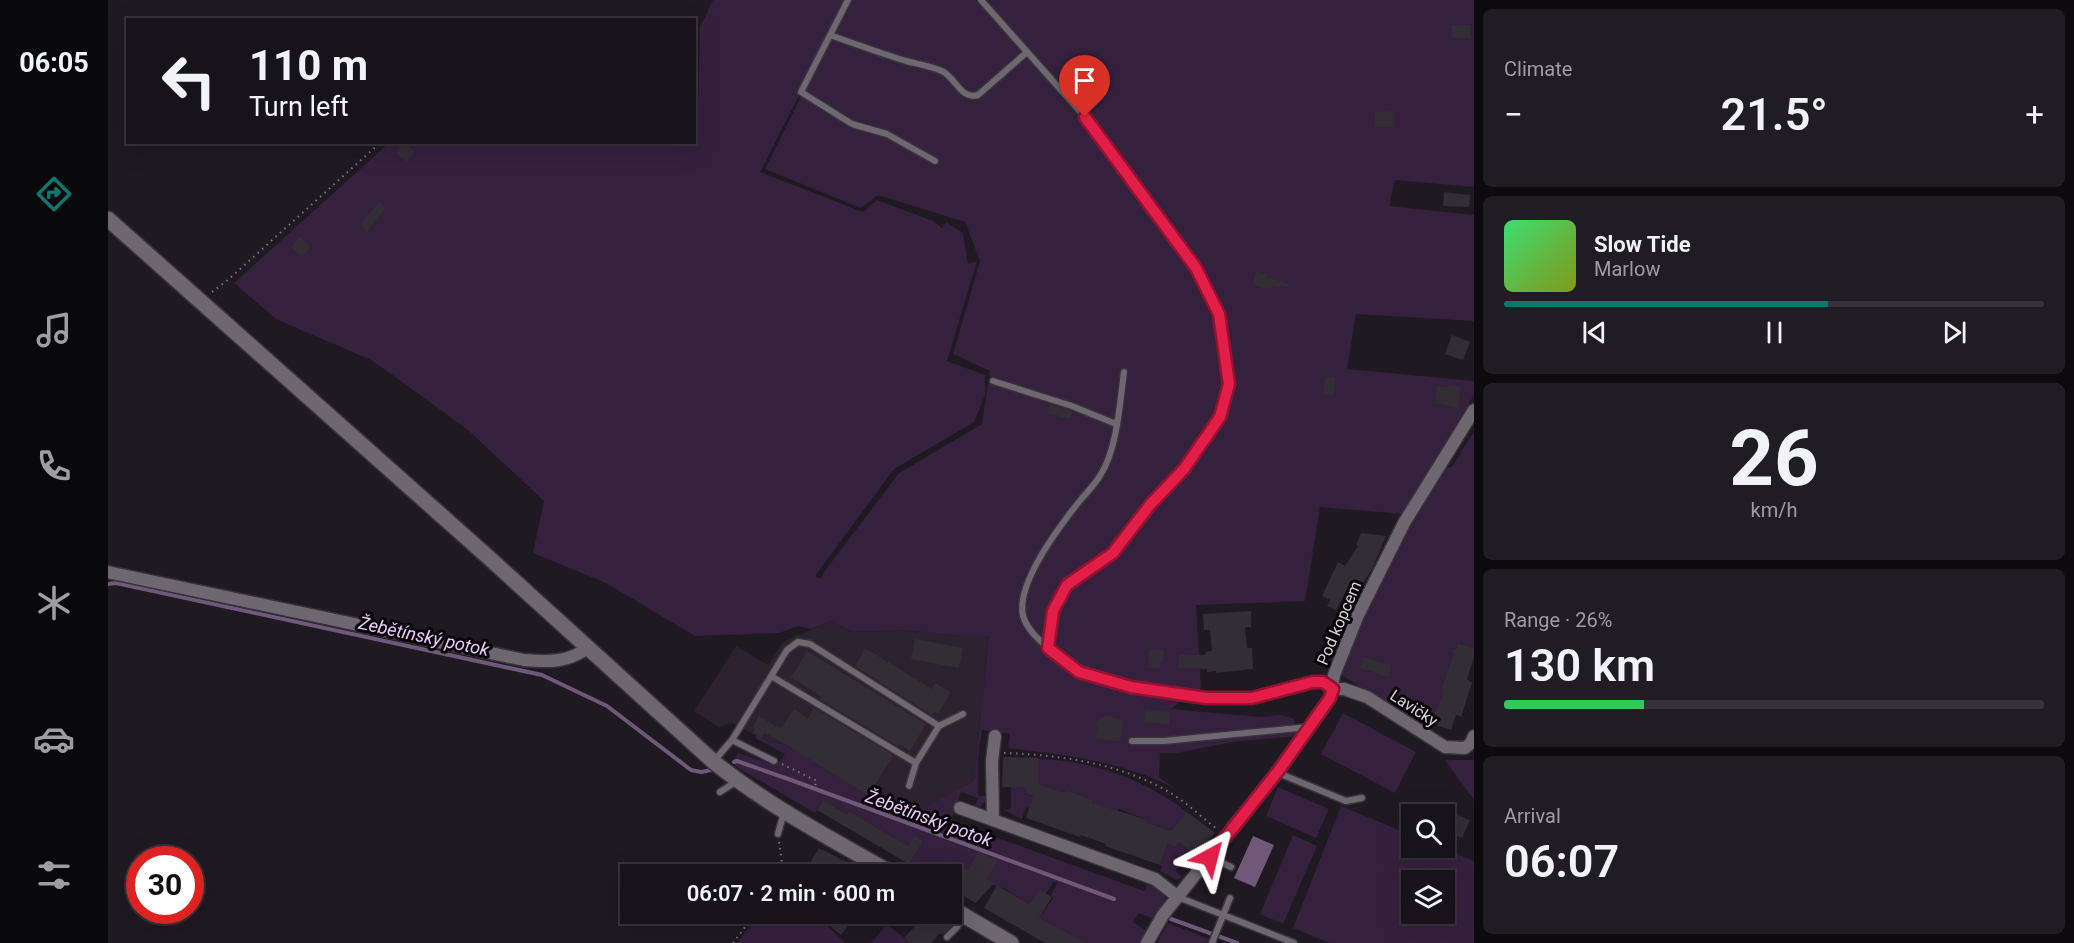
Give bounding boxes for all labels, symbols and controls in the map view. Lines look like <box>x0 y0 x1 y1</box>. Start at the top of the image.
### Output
text: 110 m <box>249 41 368 90</box>
icon: left <box>150 42 228 120</box>
text: 06:05 <box>19 47 89 79</box>
pin <box>1059 55 1110 117</box>
text: Climate <box>1504 57 1572 81</box>
icon: arrive <box>1068 64 1101 97</box>
text: 21.5° <box>1720 88 1828 141</box>
text: Turn left <box>249 91 349 123</box>
text: − <box>1504 95 1523 134</box>
text: + <box>2025 95 2044 134</box>
icon: directions <box>33 173 75 215</box>
text: Slow Tide <box>1594 232 1691 257</box>
text: Marlow <box>1594 257 1660 281</box>
icon: music <box>33 309 75 351</box>
icon: previous <box>1578 316 1611 349</box>
icon: pause <box>1758 316 1791 349</box>
icon: next <box>1938 316 1971 349</box>
text: 26 <box>1729 413 1819 504</box>
icon: phone <box>33 445 75 487</box>
text: km/h <box>1751 498 1797 522</box>
street label: Pod kopcem <box>1313 578 1365 668</box>
icon: climate <box>33 582 75 624</box>
text: Range · 26% <box>1504 608 1612 632</box>
water label: Žebětínský potok <box>356 612 492 660</box>
text: 130 km <box>1504 639 1655 692</box>
street label: Lavičky <box>1387 686 1442 731</box>
icon: car <box>33 718 75 760</box>
water label: Žebětínský potok <box>862 785 996 851</box>
map controls <box>1401 804 1455 924</box>
button: search <box>1401 804 1455 858</box>
text: Arrival <box>1504 804 1561 828</box>
position arrow <box>1178 825 1242 889</box>
text: 06:07 <box>1504 835 1619 888</box>
speed limit sign: 30 <box>126 846 204 924</box>
icon: filters <box>33 854 75 896</box>
button: layers <box>1401 870 1455 924</box>
text: 06:07 · 2 min · 600 m <box>687 881 895 906</box>

